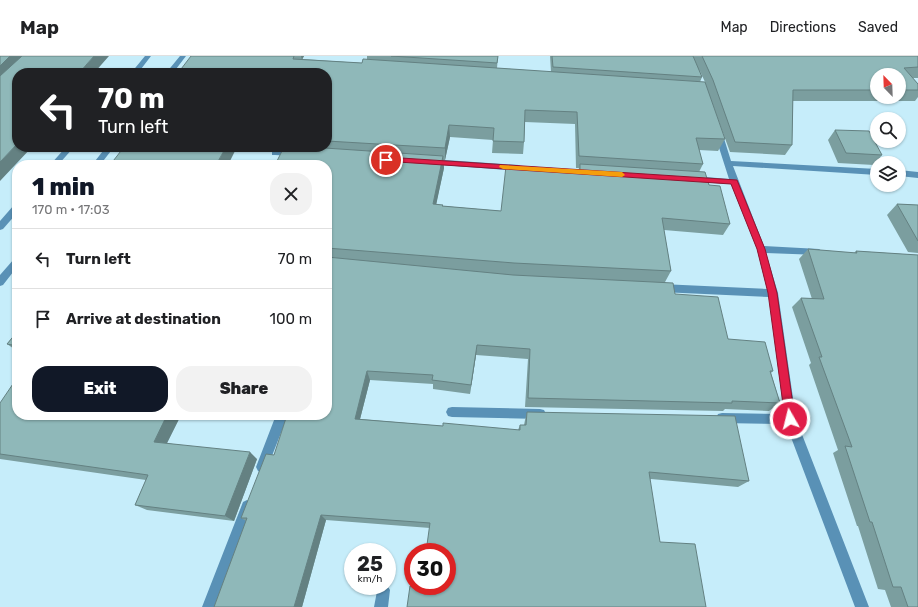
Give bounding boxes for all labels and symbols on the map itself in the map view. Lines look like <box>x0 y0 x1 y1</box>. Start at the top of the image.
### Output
north arrow <box>870 68 906 104</box>
pin <box>369 143 403 177</box>
position arrow <box>769 398 811 440</box>
speed limit sign: 30 <box>404 543 456 595</box>

